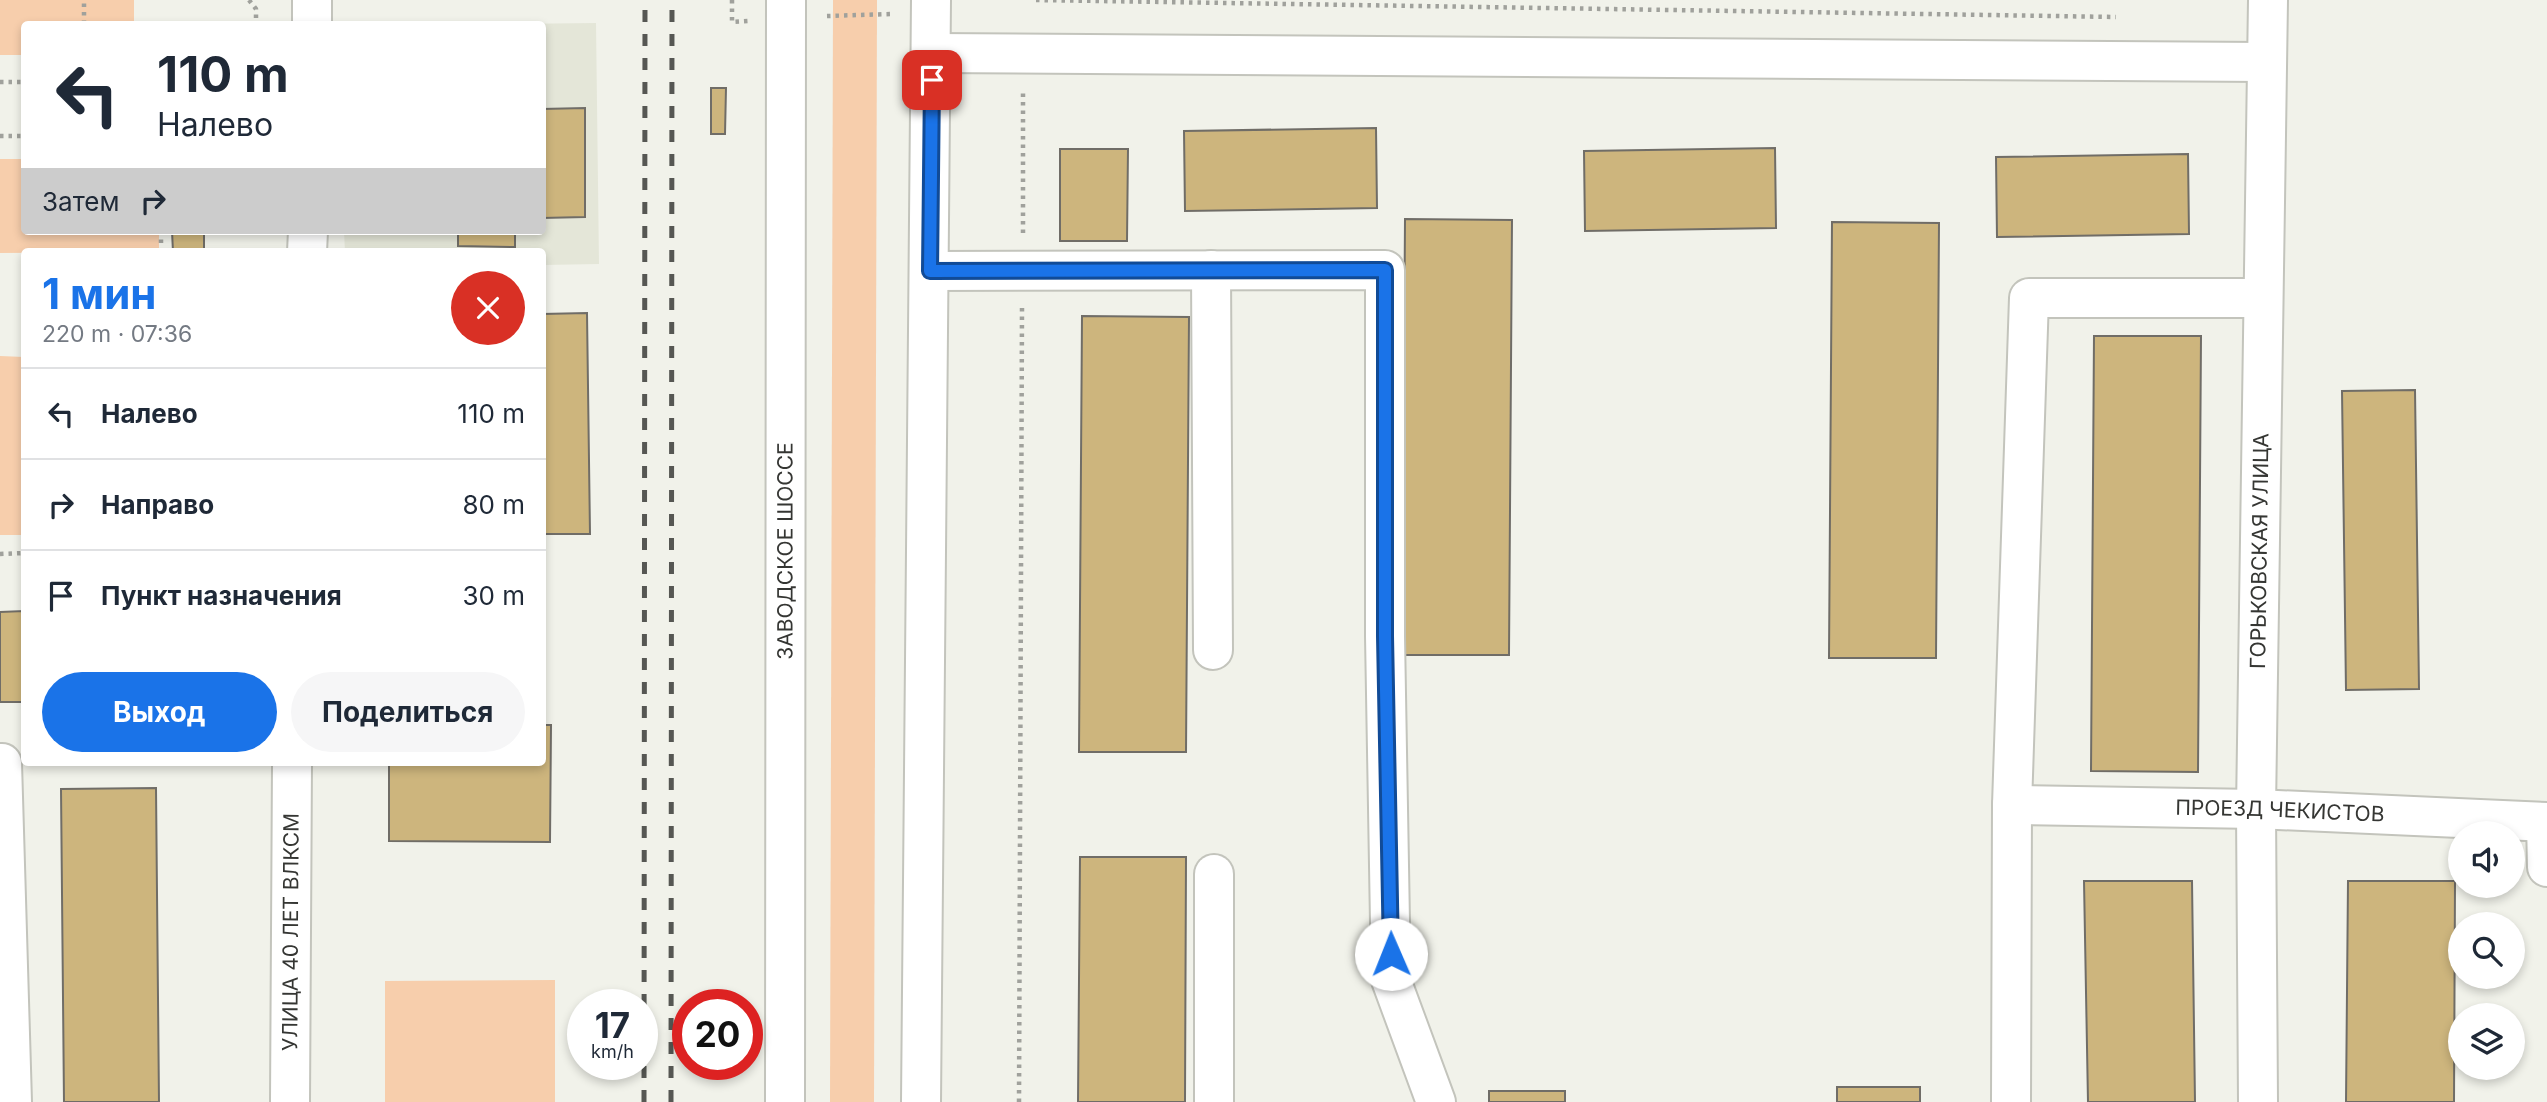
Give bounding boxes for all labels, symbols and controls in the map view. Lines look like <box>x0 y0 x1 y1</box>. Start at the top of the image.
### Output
text: 110 m <box>157 45 289 104</box>
icon: left <box>42 49 133 140</box>
pin <box>902 50 962 110</box>
icon: arrive <box>913 61 951 99</box>
text: Налево <box>157 105 273 144</box>
icon: right <box>134 182 172 220</box>
text: Затем <box>42 186 120 217</box>
text: 1 мин <box>42 268 156 319</box>
button: close <box>451 271 525 345</box>
text: 220 m · 07:36 <box>42 320 192 348</box>
icon: left <box>42 395 80 433</box>
text: Налево <box>101 398 198 429</box>
text: 110 m <box>457 398 525 429</box>
street label: ГОРЬКОВСКАЯ УЛИЦА <box>2245 433 2274 669</box>
street label: ЗАВОДСКОЕ ШОССЕ <box>772 442 798 660</box>
icon: right <box>42 486 80 524</box>
text: Направо <box>101 489 214 520</box>
text: 80 m <box>462 489 525 520</box>
icon: arrive <box>42 577 80 615</box>
text: Пункт назначения <box>101 580 342 611</box>
text: 30 m <box>462 580 525 611</box>
button: Выход <box>42 672 277 752</box>
button: Поделиться <box>291 672 525 752</box>
street label: ПРОЕЗД ЧЕКИСТОВ <box>2175 795 2385 827</box>
street label: УЛИЦА 40 ЛЕТ ВЛКСМ <box>277 813 304 1051</box>
map controls <box>2448 821 2525 1080</box>
button: sound <box>2448 821 2525 898</box>
button: search <box>2448 912 2525 989</box>
position arrow <box>1354 917 1428 991</box>
speed limit sign: 20 <box>672 989 763 1080</box>
button: layers <box>2448 1003 2525 1080</box>
text: 17 <box>595 1004 630 1046</box>
text: km/h <box>591 1041 634 1062</box>

